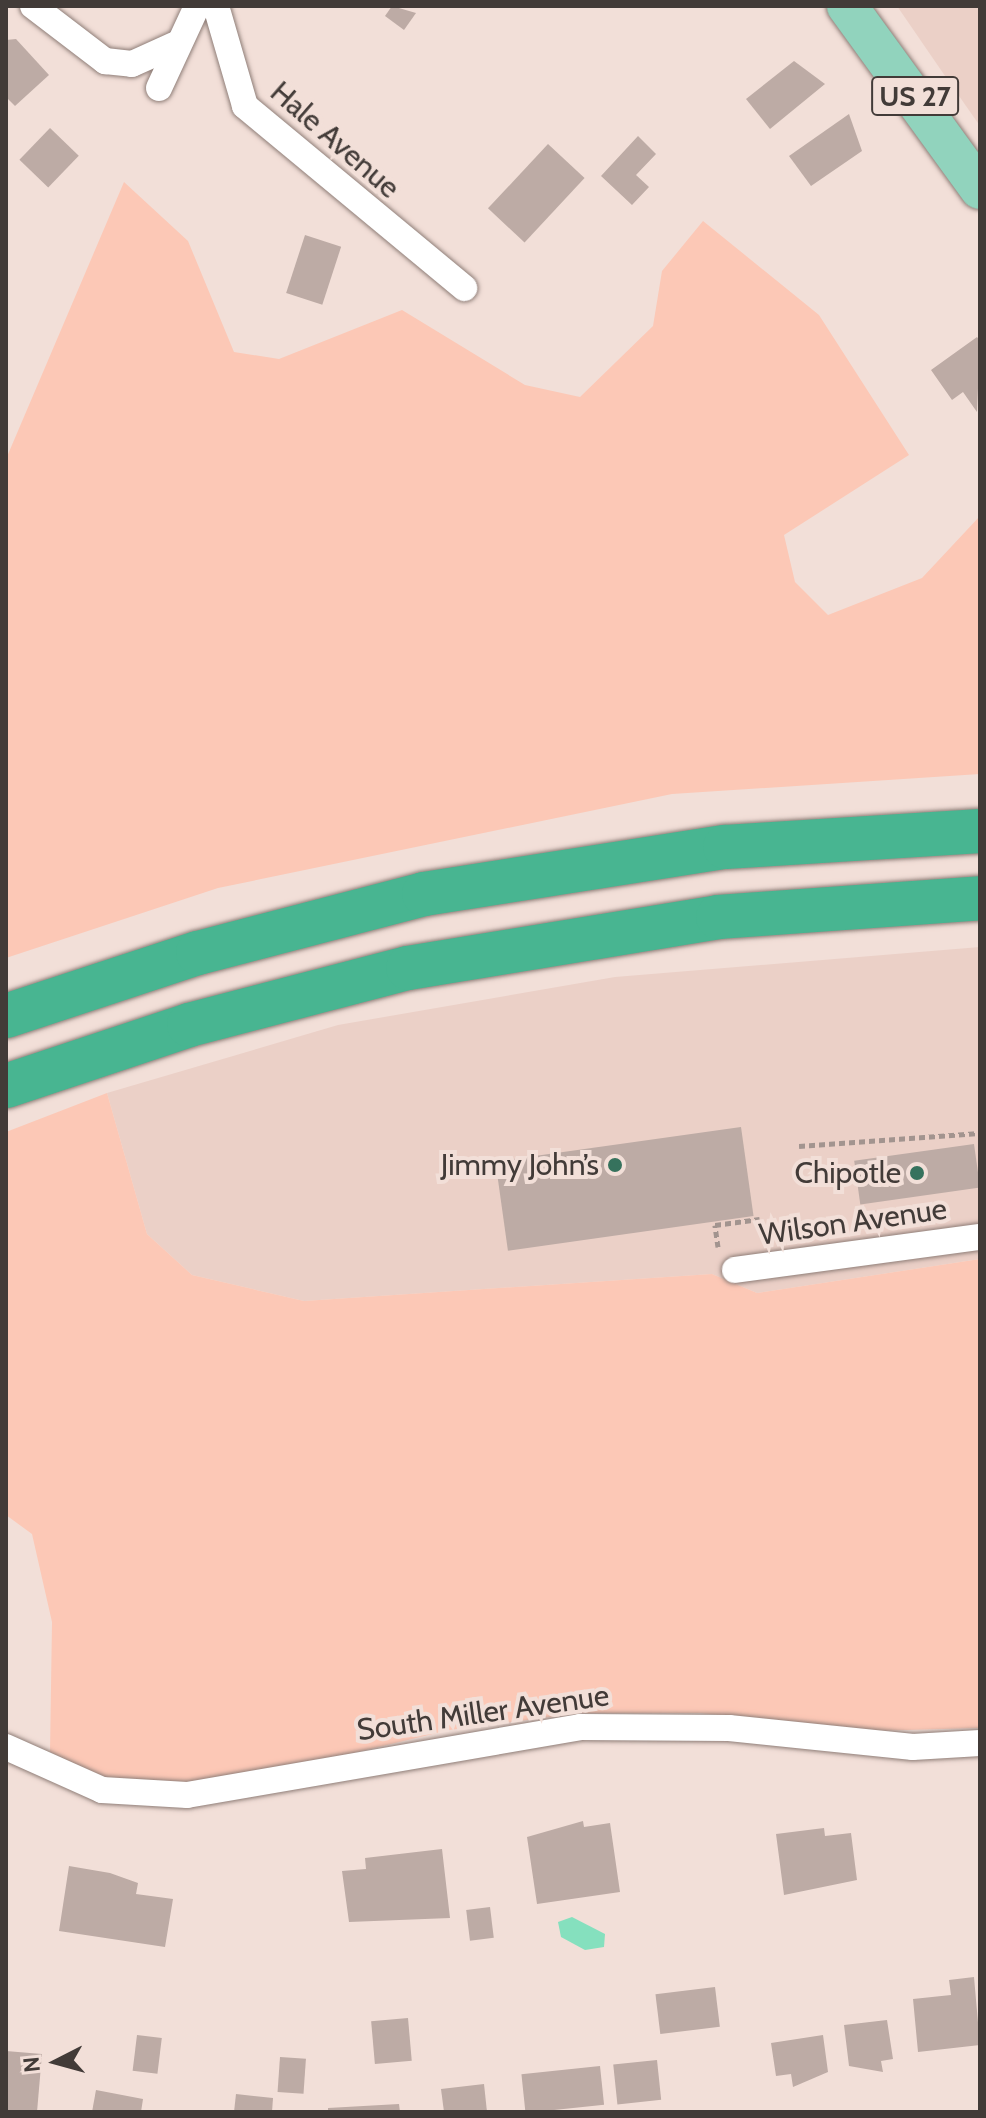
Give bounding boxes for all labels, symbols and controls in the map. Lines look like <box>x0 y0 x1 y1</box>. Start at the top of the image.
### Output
road number: US 27 <box>871 72 959 120</box>
street label: Hale Avenue <box>263 74 407 206</box>
place label: Jimmy John’s <box>441 1147 599 1183</box>
place label: Chipotle <box>795 1155 901 1191</box>
marker: Jimmy John’s <box>606 1156 624 1174</box>
marker: Chipotle <box>908 1164 926 1182</box>
street label: Wilson Avenue <box>757 1191 949 1253</box>
street label: South Miller Avenue <box>355 1677 611 1749</box>
north arrow <box>16 2022 96 2102</box>
text: N <box>17 2055 46 2074</box>

